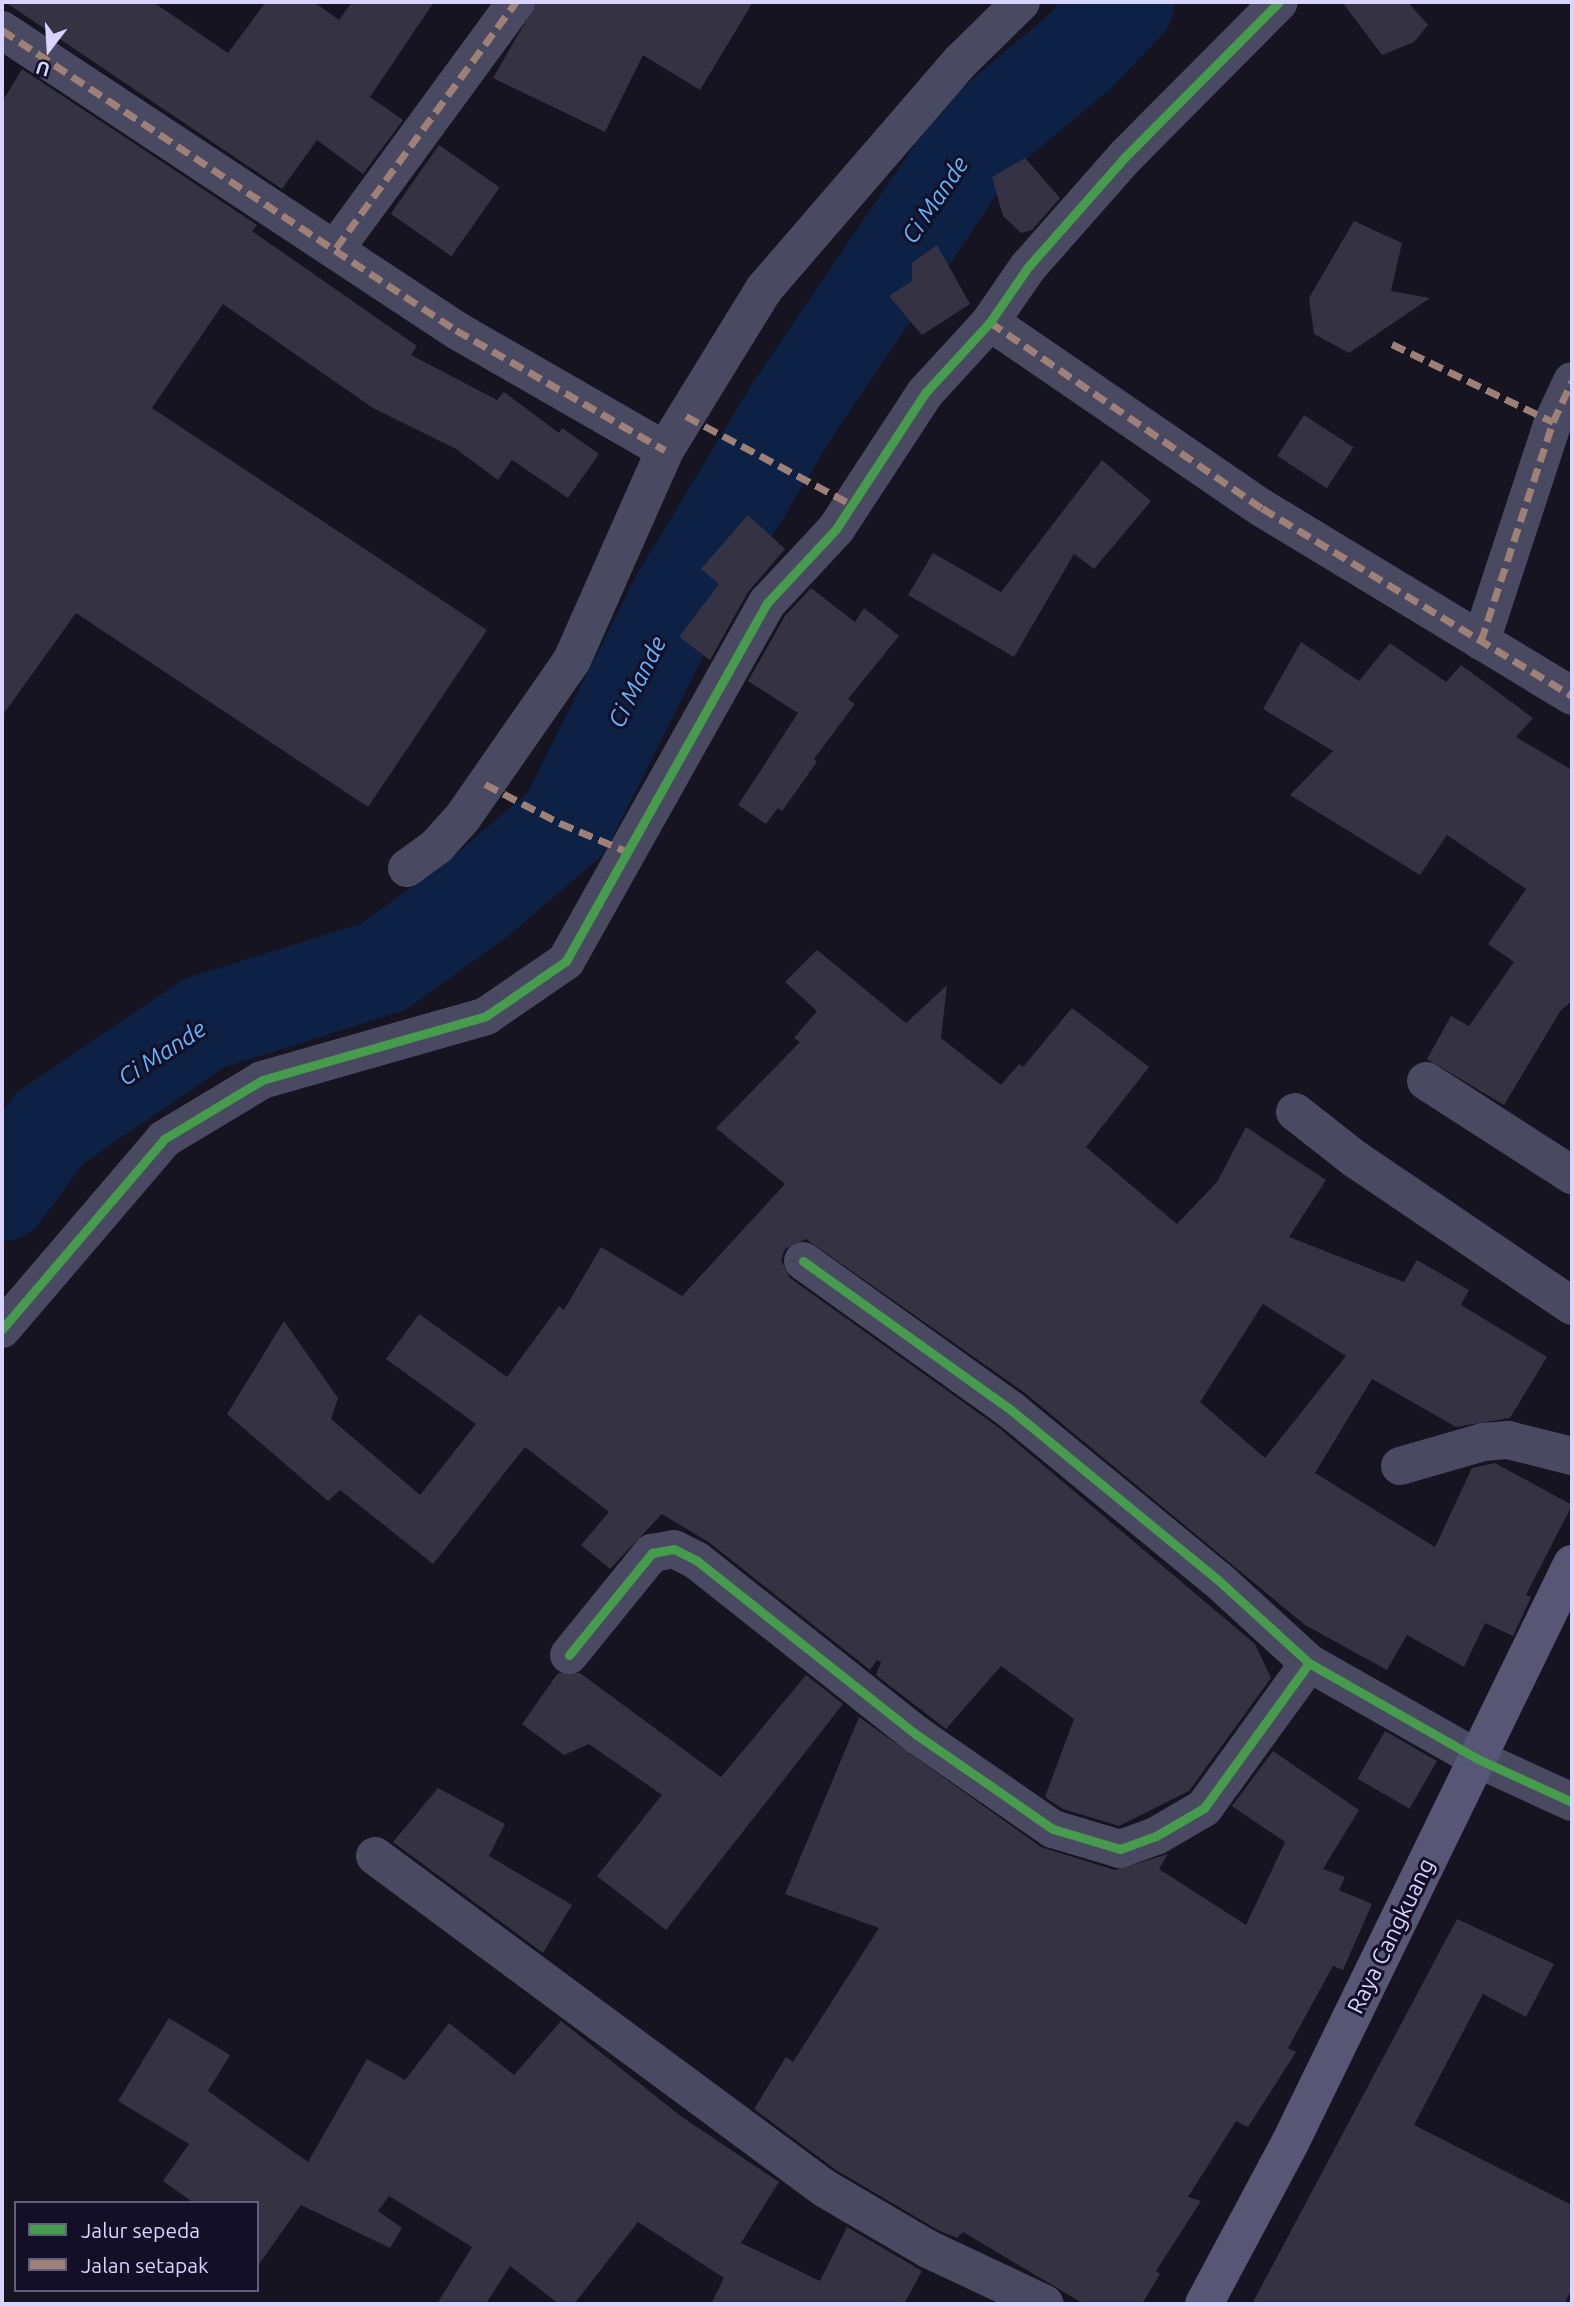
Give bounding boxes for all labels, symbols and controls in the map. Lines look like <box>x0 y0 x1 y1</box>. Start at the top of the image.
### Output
north arrow <box>14 14 84 84</box>
text: U <box>33 57 52 82</box>
water label: Ci Mande <box>895 151 975 249</box>
water label: Ci Mande <box>602 632 672 732</box>
water label: Ci Mande <box>113 1014 211 1092</box>
street label: Raya Cangkuang <box>1341 1854 1441 2018</box>
legend <box>14 2201 259 2292</box>
text: Jalur sepeda <box>81 2218 200 2242</box>
text: Jalan setapak <box>81 2253 209 2277</box>

